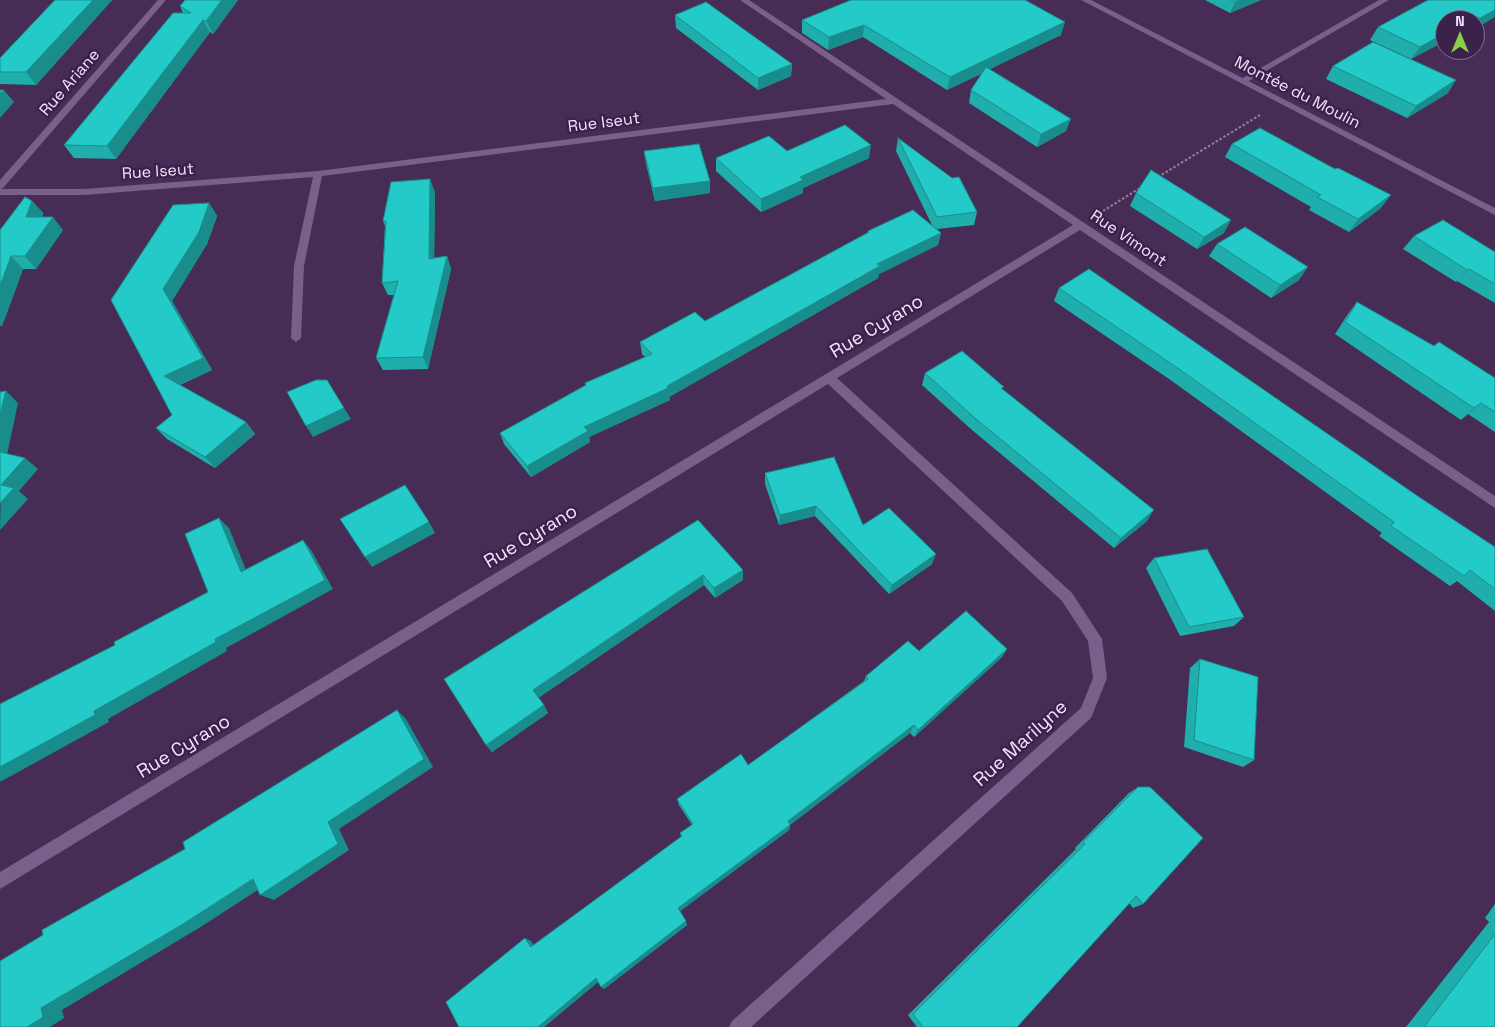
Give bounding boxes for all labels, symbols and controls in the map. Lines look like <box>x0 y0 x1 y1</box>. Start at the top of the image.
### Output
north arrow <box>1435 10 1485 60</box>
text: N <box>1455 12 1465 30</box>
street label: Rue Ariane <box>36 46 104 120</box>
street label: Montée du Moulin <box>1231 53 1363 133</box>
street label: Rue Iseut <box>567 109 641 137</box>
street label: Rue Iseut <box>121 160 195 184</box>
street label: Rue Vimont <box>1086 206 1170 272</box>
street label: Rue Cyrano <box>826 290 928 364</box>
street label: Rue Cyrano <box>480 500 582 574</box>
street label: Rue Marilyne <box>969 696 1073 792</box>
street label: Rue Cyrano <box>133 710 235 784</box>

